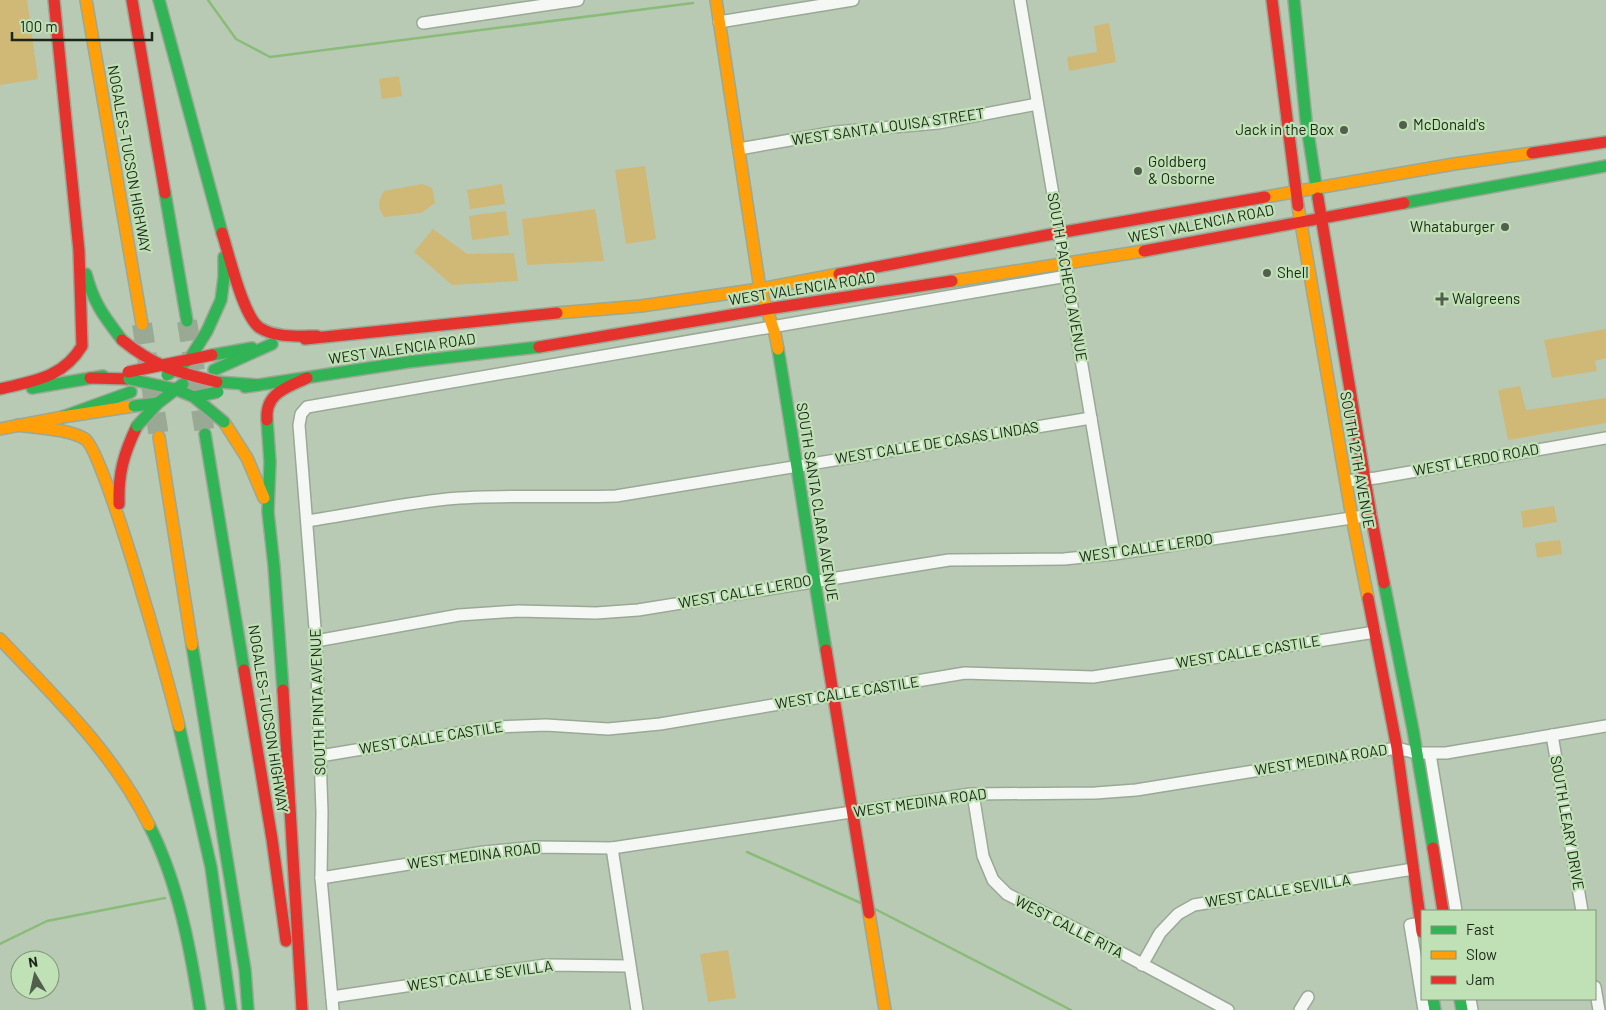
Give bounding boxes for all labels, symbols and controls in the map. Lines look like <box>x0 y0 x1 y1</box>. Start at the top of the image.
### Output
scale bar <box>12 10 152 42</box>
text: 100 m <box>20 17 58 35</box>
street label: NOGALES–TUCSON HIGHWAY <box>105 64 155 254</box>
street label: WEST SANTA LOUISA STREET <box>790 104 986 148</box>
place label: McDonald's <box>1413 115 1485 133</box>
marker: McDonald's <box>1397 119 1409 131</box>
place label: Jack in the Box <box>1235 120 1334 138</box>
marker: Jack in the Box <box>1338 124 1350 136</box>
place label: Goldberg & Osborne <box>1148 152 1215 187</box>
marker: Goldberg & Osborne <box>1132 165 1144 177</box>
street label: SOUTH PACHECO AVENUE <box>1044 191 1092 363</box>
street label: WEST VALENCIA ROAD <box>1126 200 1275 246</box>
place label: Whataburger <box>1410 217 1496 235</box>
marker: Whataburger <box>1499 221 1511 233</box>
place label: Shell <box>1277 263 1309 281</box>
marker: Shell <box>1261 267 1273 279</box>
street label: WEST VALENCIA ROAD <box>727 268 876 308</box>
place label: Walgreens <box>1452 289 1520 307</box>
marker: Walgreens <box>1436 293 1448 305</box>
street label: WEST VALENCIA ROAD <box>327 329 477 367</box>
street label: SOUTH 12TH AVENUE <box>1337 390 1379 530</box>
street label: SOUTH SANTA CLARA AVENUE <box>793 401 843 603</box>
street label: WEST CALLE DE CASAS LINDAS <box>834 417 1040 467</box>
street label: WEST LERDO ROAD <box>1412 439 1540 479</box>
street label: WEST CALLE LERDO <box>1078 529 1214 565</box>
street label: WEST CALLE LERDO <box>677 570 813 612</box>
street label: NOGALES–TUCSON HIGHWAY <box>245 623 293 814</box>
street label: SOUTH PINTA AVENUE <box>305 628 329 776</box>
street label: WEST CALLE CASTILE <box>1175 631 1321 671</box>
street label: WEST CALLE CASTILE <box>774 672 920 712</box>
street label: WEST CALLE CASTILE <box>358 717 504 757</box>
street label: WEST MEDINA ROAD <box>1253 740 1388 778</box>
street label: SOUTH LEARY DRIVE <box>1547 754 1589 892</box>
street label: WEST MEDINA ROAD <box>852 784 988 820</box>
street label: WEST MEDINA ROAD <box>406 838 542 872</box>
street label: WEST CALLE SEVILLA <box>1204 870 1352 910</box>
street label: WEST CALLE RITA <box>1012 891 1127 961</box>
legend <box>1421 910 1596 1000</box>
text: Fast <box>1466 920 1494 938</box>
text: Slow <box>1466 945 1497 963</box>
north arrow <box>10 950 60 1000</box>
text: N <box>27 953 39 971</box>
street label: WEST CALLE SEVILLA <box>406 956 554 994</box>
text: Jam <box>1466 970 1495 988</box>

